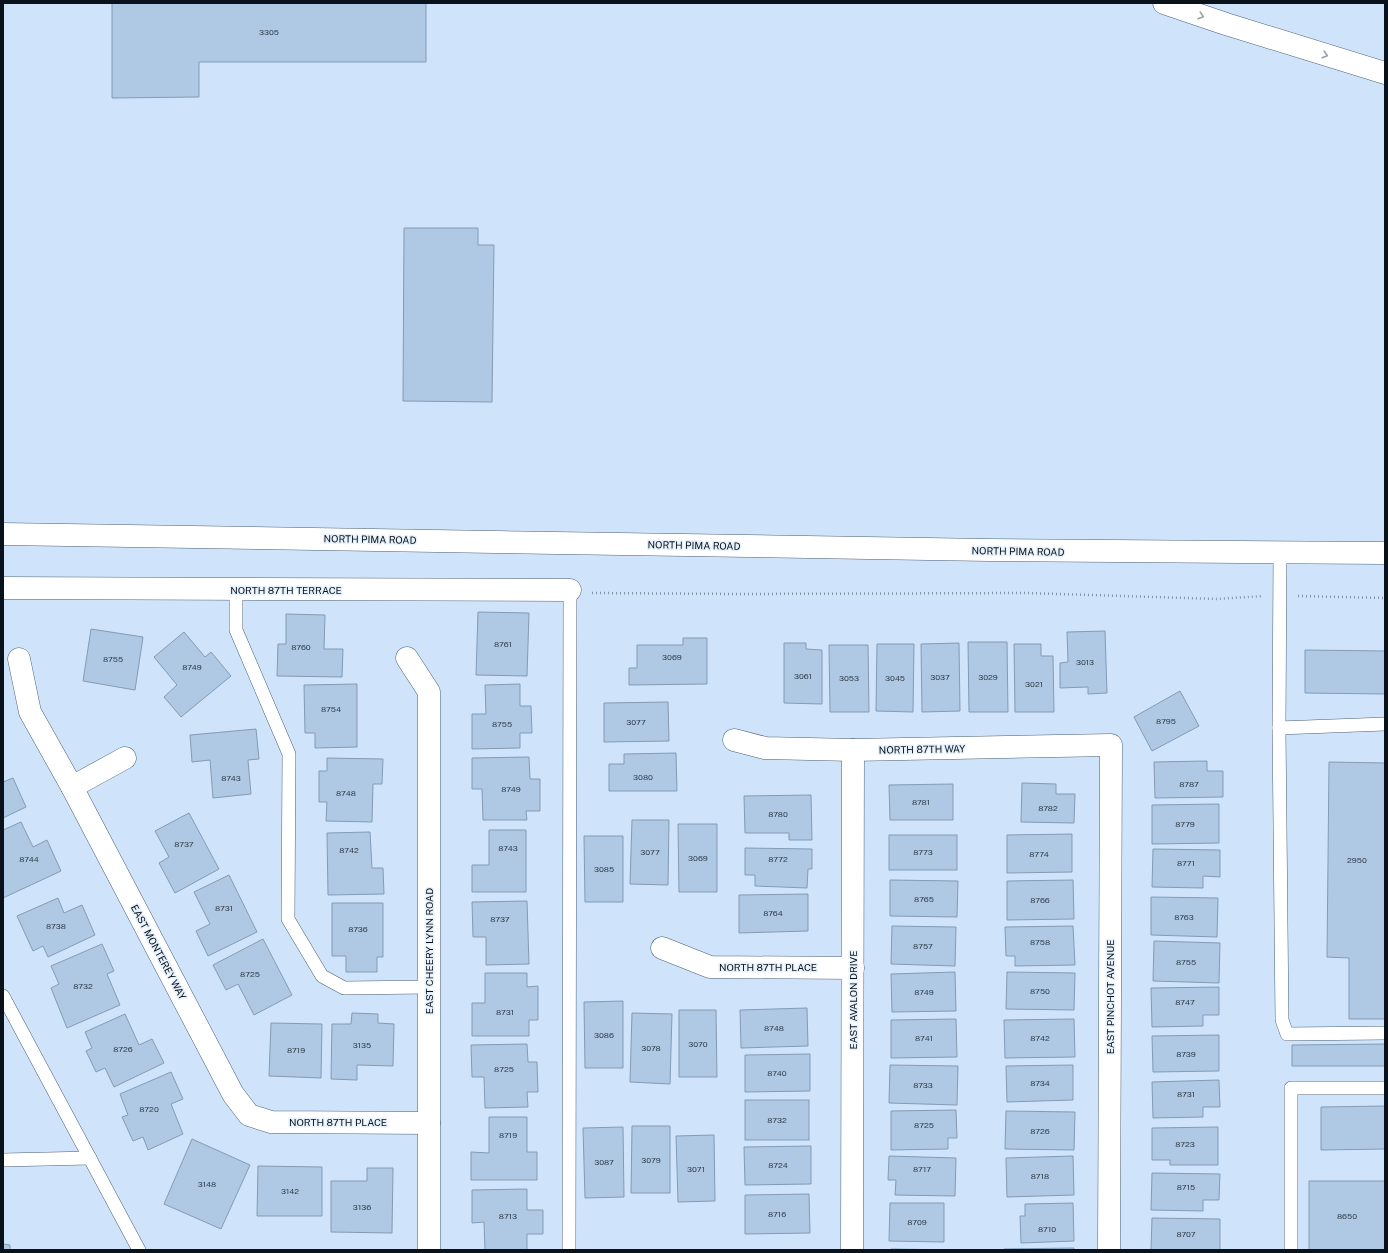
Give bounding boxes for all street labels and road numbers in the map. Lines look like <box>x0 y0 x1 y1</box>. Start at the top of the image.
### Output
street label: NORTH PIMA ROAD <box>323 532 417 546</box>
street label: NORTH PIMA ROAD <box>647 538 741 552</box>
street label: NORTH PIMA ROAD <box>971 544 1065 558</box>
street label: NORTH 87TH TERRACE <box>230 584 342 596</box>
street label: NORTH 87TH WAY <box>879 742 965 756</box>
street label: EAST CHEERY LYNN ROAD <box>423 888 435 1014</box>
street label: EAST MONTEREY WAY <box>129 902 189 1002</box>
street label: EAST PINCHOT AVENUE <box>1104 940 1116 1054</box>
street label: EAST AVALON DRIVE <box>847 951 859 1050</box>
street label: NORTH 87TH PLACE <box>719 961 817 973</box>
street label: NORTH 87TH PLACE <box>289 1116 387 1128</box>

